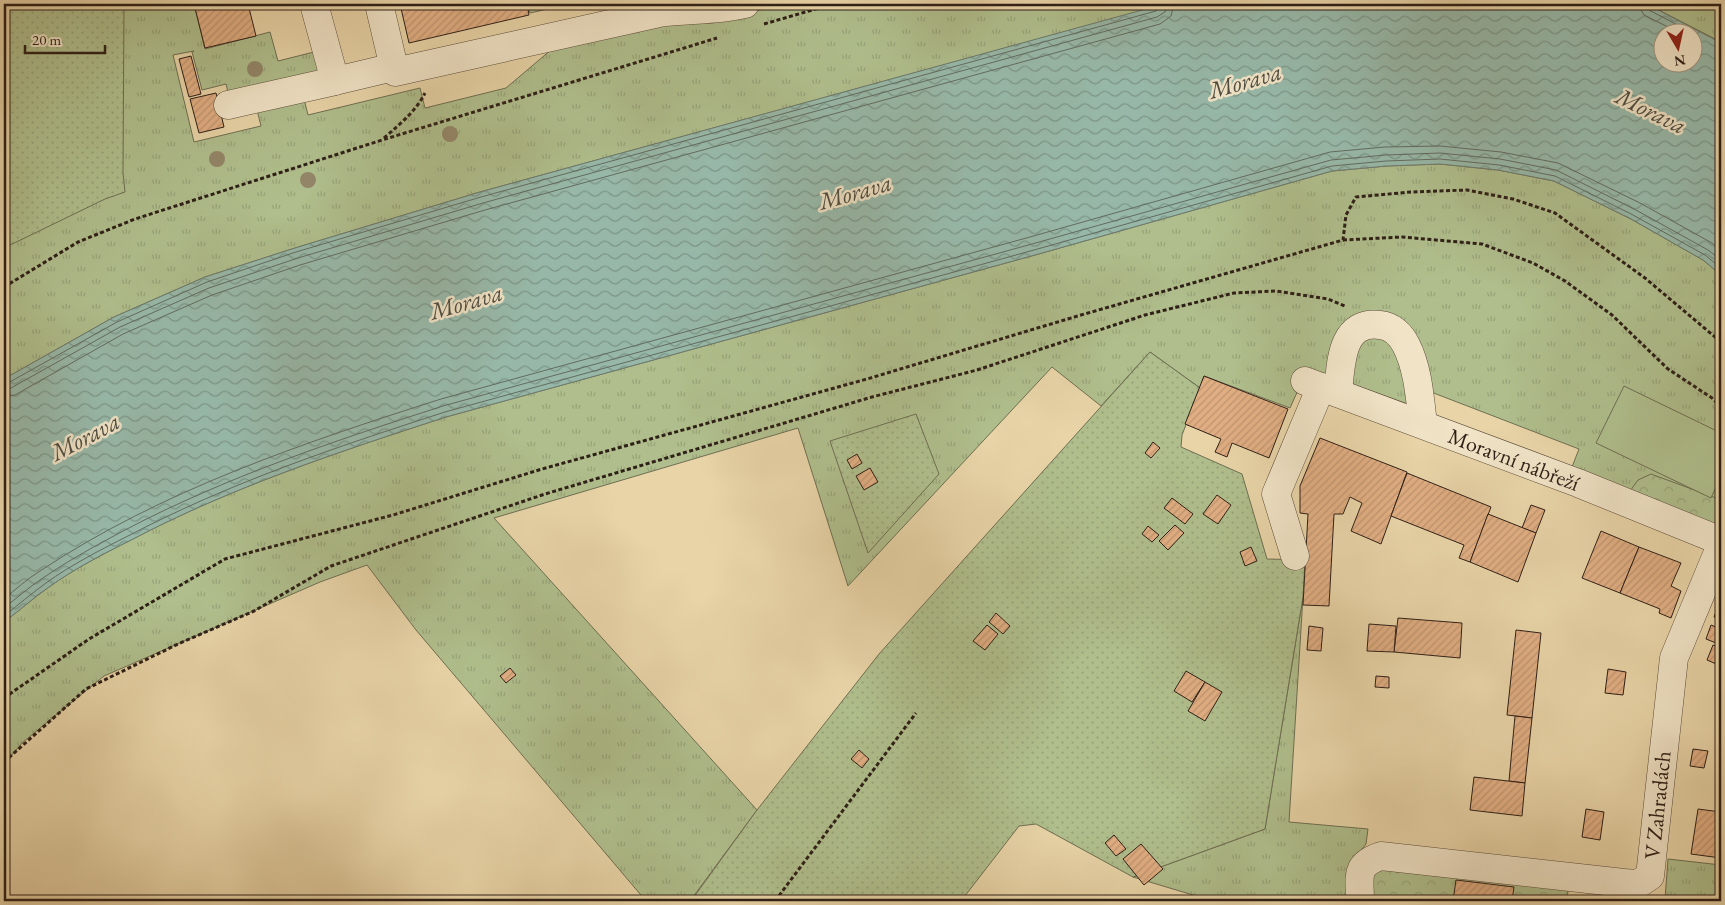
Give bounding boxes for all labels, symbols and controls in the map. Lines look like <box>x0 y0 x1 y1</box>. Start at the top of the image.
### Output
scale bar <box>25 22 105 54</box>
north arrow <box>1652 22 1702 72</box>
text: 20 m <box>32 30 61 49</box>
text: N <box>1672 51 1687 71</box>
water label: Morava <box>1203 55 1285 106</box>
water label: Morava <box>1609 79 1691 141</box>
water label: Morava <box>813 166 895 217</box>
water label: Morava <box>424 276 506 327</box>
water label: Morava <box>43 405 125 469</box>
street label: Moravní nábřeží <box>1444 421 1584 498</box>
street label: V Zahradách <box>1637 749 1678 861</box>

